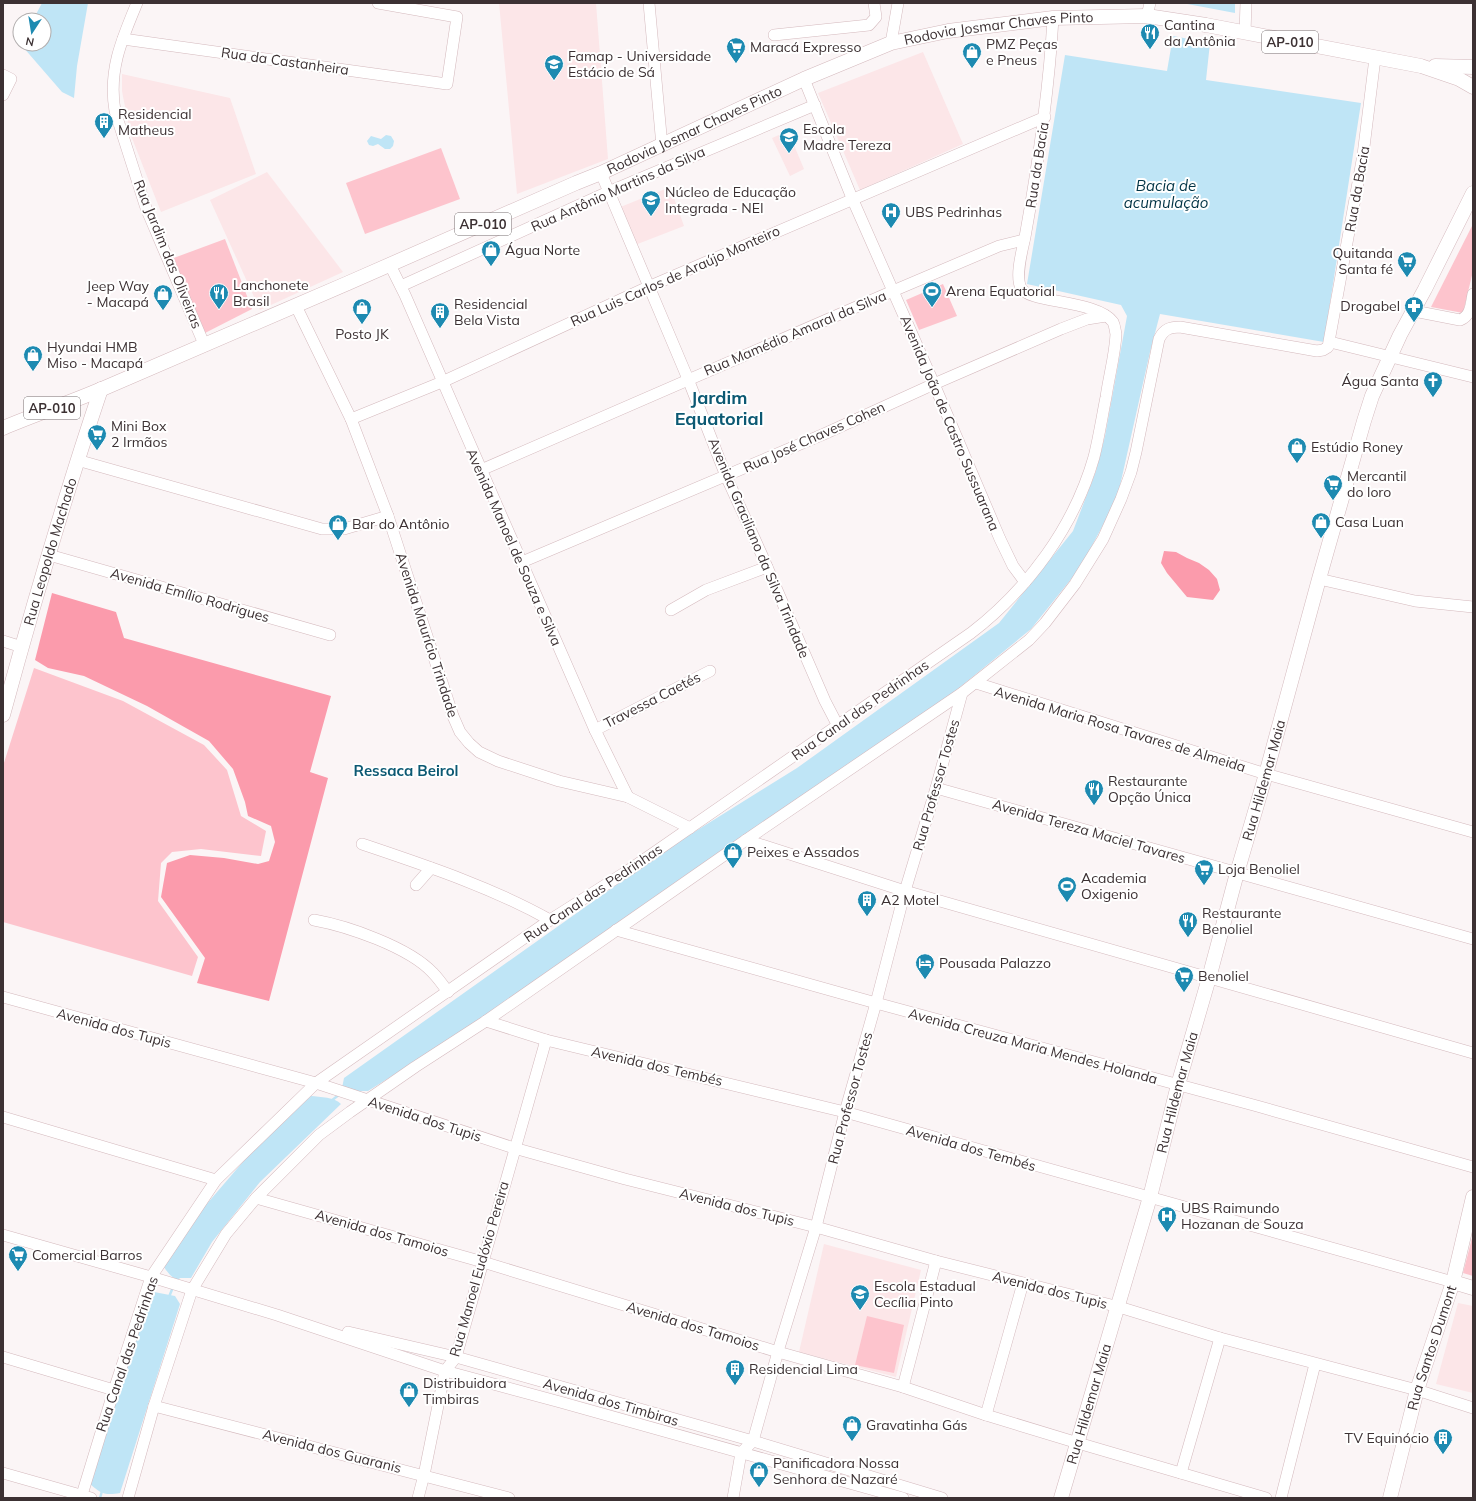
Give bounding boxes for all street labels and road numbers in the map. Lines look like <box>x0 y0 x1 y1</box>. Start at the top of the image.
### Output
street label: Rodovia Josmar Chaves Pinto <box>902 8 1094 49</box>
road number: AP-010 <box>1262 31 1318 53</box>
street label: Rua da Castanheira <box>220 43 350 79</box>
street label: Rodovia Josmar Chaves Pinto <box>604 82 785 178</box>
street label: Rua da Bacia <box>1021 121 1053 209</box>
street label: Rua Antônio Martins da Silva <box>528 142 708 236</box>
street label: Rua da Bacia <box>1341 145 1373 233</box>
street label: Rua Jardim das Oliveiras <box>130 177 206 331</box>
road number: AP-010 <box>455 213 511 235</box>
street label: Rua Luis Carlos de Araújo Monteiro <box>567 222 783 330</box>
street label: Rua Mamédio Amaral da Silva <box>701 286 889 380</box>
street label: Avenida João de Castro Sussuarana <box>896 312 1004 534</box>
road number: AP-010 <box>24 397 80 419</box>
street label: Rua José Chaves Cohen <box>740 398 888 476</box>
street label: Avenida Graciliano da Silva Trindade <box>704 435 814 661</box>
street label: Avenida Manoel de Souza e Silva <box>462 446 566 648</box>
street label: Rua Leopoldo Machado <box>19 476 81 628</box>
street label: Avenida Maurício Trindade <box>392 550 462 720</box>
street label: Avenida Emílio Rodrigues <box>108 564 272 626</box>
street label: Rua Canal das Pedrinhas <box>788 656 932 764</box>
street label: Travessa Caetés <box>601 668 704 732</box>
street label: Avenida Maria Rosa Tavares de Almeida <box>992 682 1248 776</box>
street label: Rua Professor Tostes <box>909 717 963 853</box>
street label: Rua Hildemar Maia <box>1238 718 1289 843</box>
street label: Avenida Tereza Maciel Tavares <box>990 795 1188 867</box>
street label: Rua Canal das Pedrinhas <box>520 840 666 946</box>
street label: Avenida dos Tupis <box>55 1004 173 1052</box>
street label: Avenida Creuza Maria Mendes Holanda <box>906 1004 1160 1088</box>
street label: Rua Professor Tostes <box>824 1030 876 1166</box>
street label: Rua Hildemar Maia <box>1152 1030 1202 1155</box>
street label: Avenida dos Tembés <box>590 1042 724 1090</box>
street label: Avenida dos Tupis <box>366 1092 484 1146</box>
street label: Avenida dos Tembés <box>904 1121 1038 1175</box>
street label: Rua Manoel Eudóxio Pereira <box>445 1179 513 1359</box>
street label: Avenida dos Tupis <box>678 1184 797 1230</box>
street label: Avenida dos Tamoios <box>313 1205 451 1261</box>
street label: Avenida dos Tupis <box>991 1267 1110 1313</box>
street label: Rua Canal das Pedrinhas <box>92 1274 162 1434</box>
street label: Rua Santos Dumont <box>1403 1283 1460 1412</box>
street label: Avenida dos Tamoios <box>624 1297 762 1355</box>
street label: Rua Hildemar Maia <box>1062 1342 1115 1466</box>
street label: Avenida dos Timbiras <box>541 1374 681 1430</box>
street label: Avenida dos Guaranis <box>261 1425 403 1477</box>

